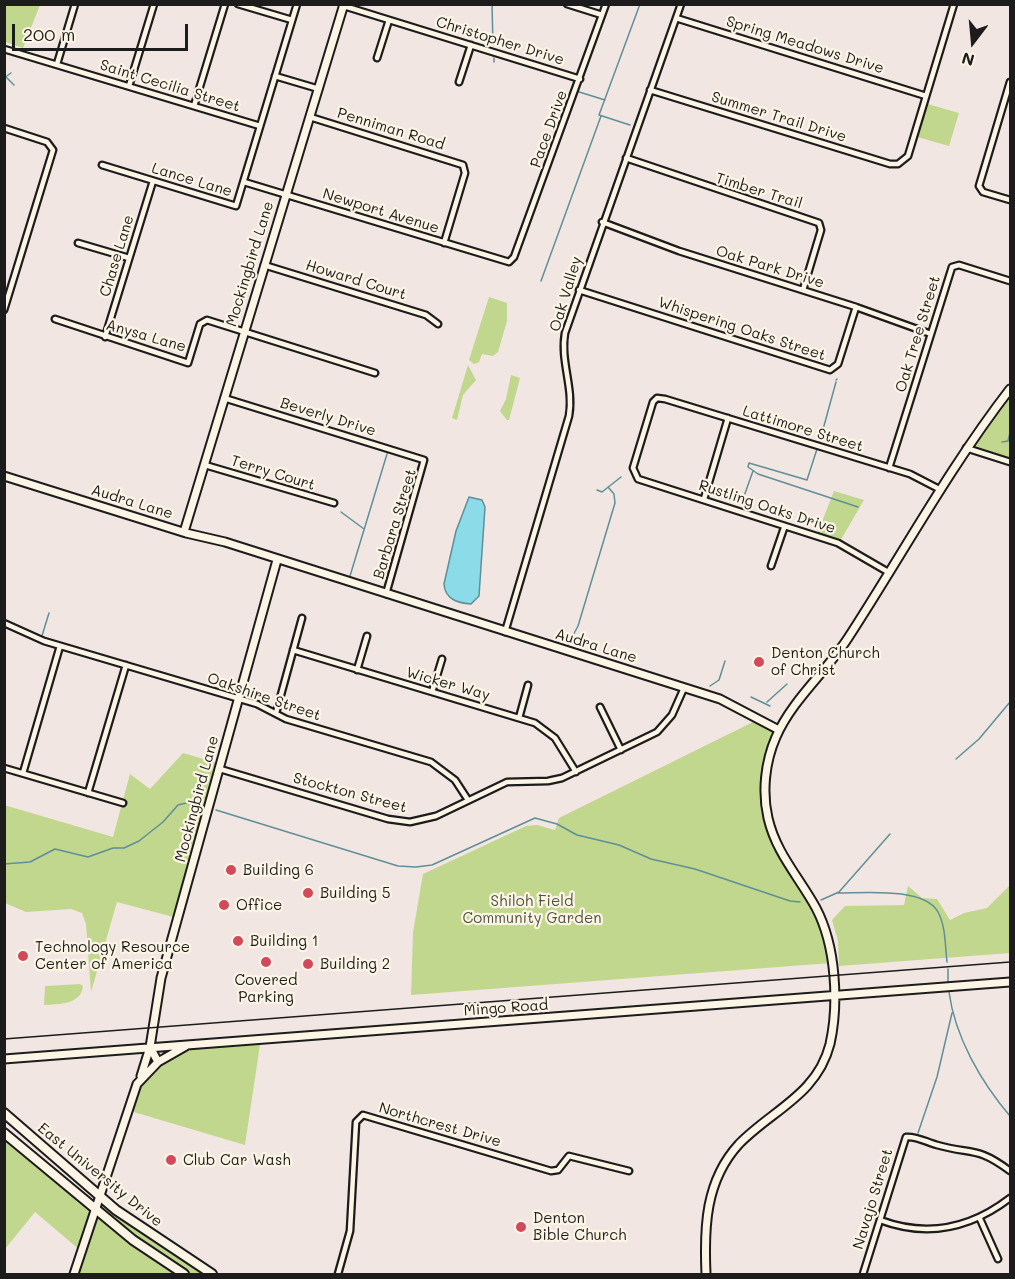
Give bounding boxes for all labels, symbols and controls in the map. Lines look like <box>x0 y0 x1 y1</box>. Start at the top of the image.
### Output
scale bar <box>15 12 190 50</box>
street label: Spring Meadows Drive <box>724 12 886 78</box>
north arrow <box>943 12 1003 72</box>
street label: Christopher Drive <box>434 13 566 69</box>
text: 200 m <box>23 22 75 46</box>
text: N <box>959 48 977 72</box>
street label: Saint Cecilia Street <box>98 56 242 116</box>
street label: Pace Drive <box>527 88 571 170</box>
street label: Summer Trail Drive <box>709 88 849 146</box>
street label: Penniman Road <box>335 104 447 154</box>
street label: Lance Lane <box>150 159 234 201</box>
street label: Timber Trail <box>713 169 805 213</box>
street label: Newport Avenue <box>321 185 441 237</box>
street label: Mockingbird Lane <box>222 199 278 329</box>
street label: Chase Lane <box>96 213 138 299</box>
street label: Oak Park Drive <box>714 242 826 292</box>
street label: Oak Valley <box>546 254 586 334</box>
street label: Howard Court <box>303 256 409 304</box>
street label: Oak Tree Street <box>892 274 944 394</box>
street label: Whispering Oaks Street <box>656 293 828 365</box>
street label: Anysa Lane <box>104 316 188 356</box>
street label: Beverly Drive <box>278 394 378 440</box>
street label: Lattimore Street <box>740 402 866 456</box>
street label: Terry Court <box>229 452 317 494</box>
street label: Barbara Street <box>370 467 420 581</box>
street label: Rustling Oaks Drive <box>696 476 838 538</box>
street label: Audra Lane <box>89 481 175 523</box>
street label: Audra Lane <box>553 625 639 667</box>
place label: Denton Church of Christ <box>771 644 880 679</box>
marker: Denton Church of Christ <box>752 655 766 669</box>
street label: Wicker Way <box>404 663 492 705</box>
street label: Oakshire Street <box>205 669 323 725</box>
street label: Mockingbird Lane <box>171 734 223 864</box>
street label: Stockton Street <box>291 769 409 817</box>
place label: Building 6 <box>243 861 314 879</box>
marker: Building 6 <box>224 863 238 877</box>
place label: Building 5 <box>320 884 391 902</box>
marker: Building 5 <box>301 886 315 900</box>
park label: Shiloh Field Community Garden <box>463 892 601 927</box>
place label: Office <box>236 896 282 914</box>
marker: Office <box>217 898 231 912</box>
place label: Building 1 <box>250 932 318 950</box>
marker: Building 1 <box>231 934 245 948</box>
place label: Technology Resource Center of America <box>35 938 190 973</box>
marker: Technology Resource Center of America <box>16 949 30 963</box>
marker: Covered Parking <box>259 955 273 969</box>
place label: Building 2 <box>320 955 390 973</box>
marker: Building 2 <box>301 957 315 971</box>
place label: Covered Parking <box>234 971 298 1006</box>
street label: Mingo Road <box>463 996 549 1020</box>
street label: Northcrest Drive <box>377 1099 503 1151</box>
street label: East University Drive <box>34 1119 166 1231</box>
street label: Navajo Street <box>849 1147 897 1251</box>
place label: Club Car Wash <box>183 1151 291 1169</box>
marker: Club Car Wash <box>164 1153 178 1167</box>
place label: Denton Bible Church <box>533 1209 626 1244</box>
marker: Denton Bible Church <box>514 1220 528 1234</box>

